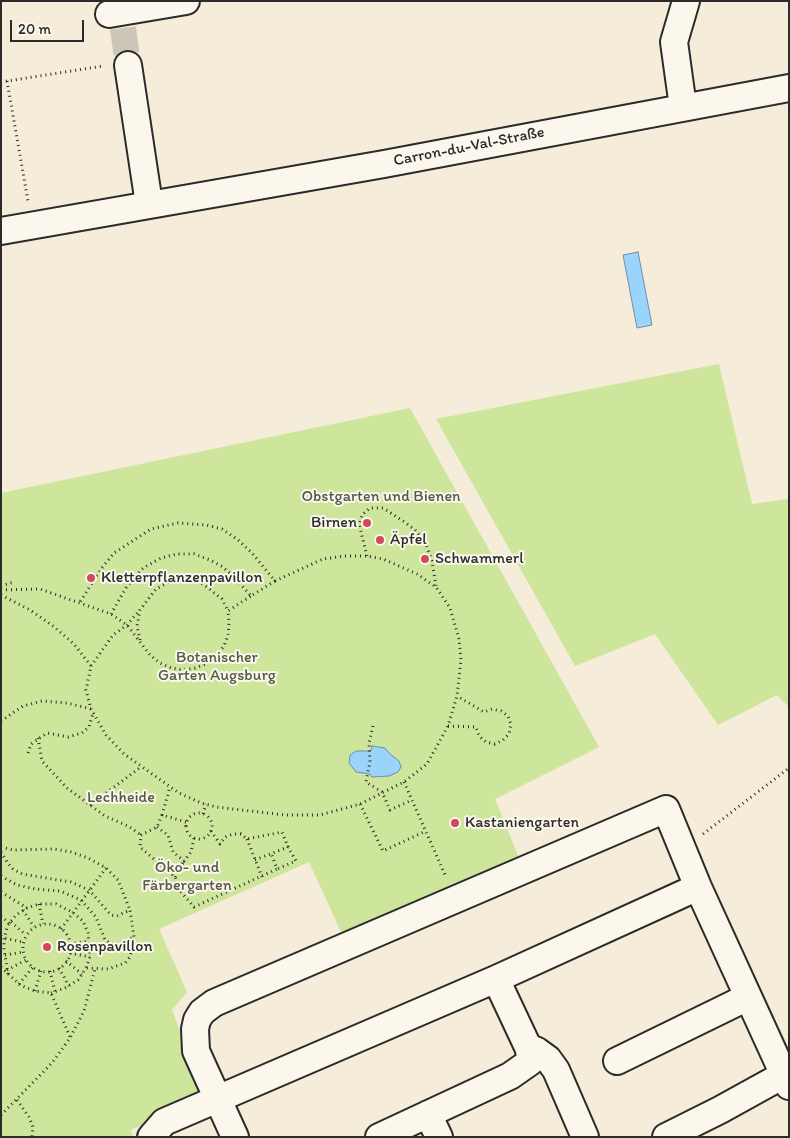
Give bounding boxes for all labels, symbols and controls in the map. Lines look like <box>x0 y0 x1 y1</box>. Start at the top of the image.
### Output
scale bar <box>12 10 86 42</box>
text: 20 m <box>18 20 51 38</box>
street label: Carron-du-Val-Straße <box>392 123 546 171</box>
park label: Obstgarten und Bienen <box>301 487 461 507</box>
place label: Birnen <box>311 513 357 533</box>
marker: Birnen <box>361 517 373 529</box>
place label: Äpfel <box>390 530 427 550</box>
marker: Äpfel <box>374 534 386 546</box>
place label: Schwammerl <box>435 549 524 569</box>
marker: Schwammerl <box>419 553 431 565</box>
place label: Kletterpflanzenpavillon <box>101 568 263 588</box>
marker: Kletterpflanzenpavillon <box>85 572 97 584</box>
park label: Botanischer Garten Augsburg <box>158 648 276 686</box>
park label: Lechheide <box>87 788 155 808</box>
place label: Kastaniengarten <box>465 813 579 833</box>
marker: Kastaniengarten <box>449 817 461 829</box>
park label: Öko- und Färbergarten <box>142 858 232 896</box>
place label: Rosenpavillon <box>57 937 153 957</box>
marker: Rosenpavillon <box>41 941 53 953</box>

